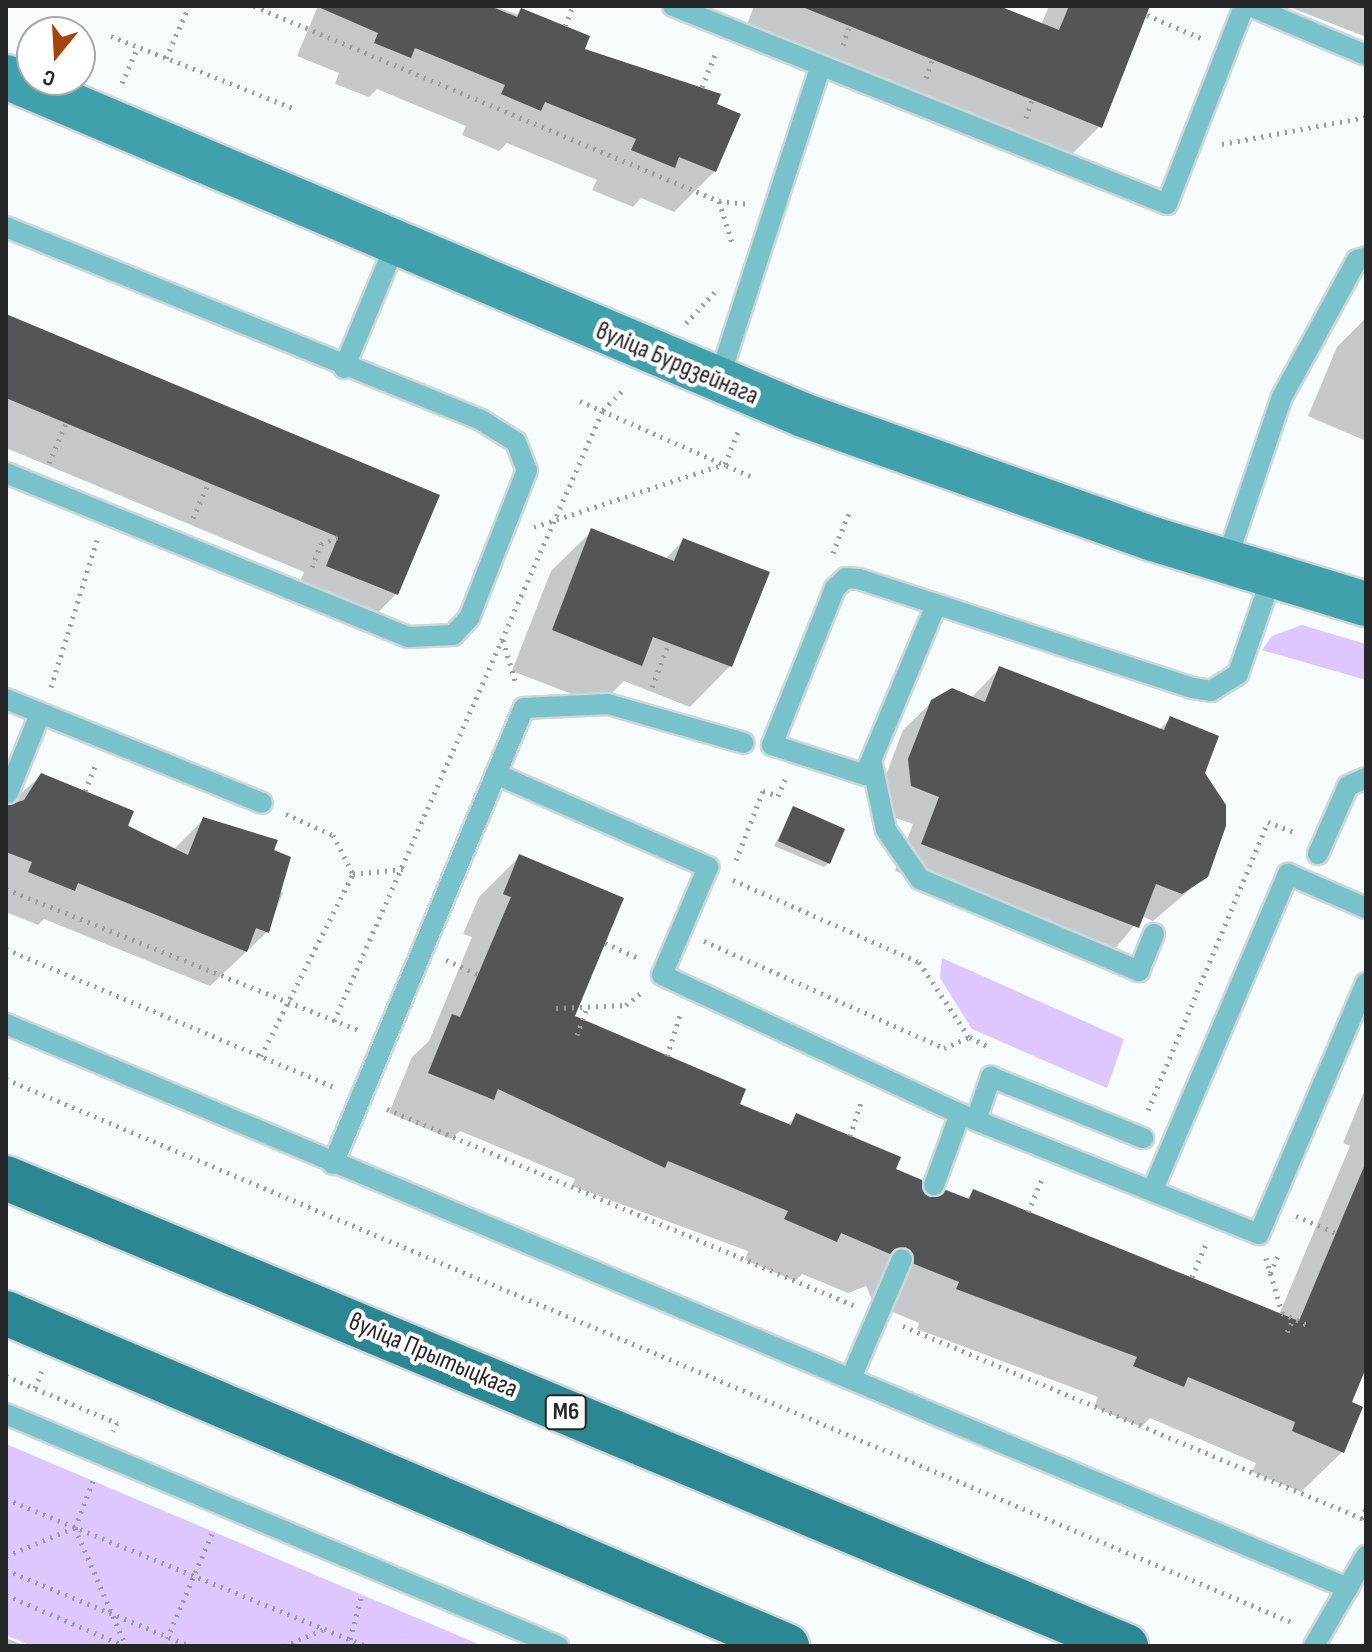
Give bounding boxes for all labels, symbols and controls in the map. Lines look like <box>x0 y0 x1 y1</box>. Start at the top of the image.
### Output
north arrow <box>16 16 96 96</box>
text: С <box>40 63 59 92</box>
street label: вуліца Бурдзейнага <box>591 316 763 412</box>
street label: вуліца Прытыцкага <box>344 1306 522 1406</box>
road number: М6 <box>544 1392 588 1432</box>

